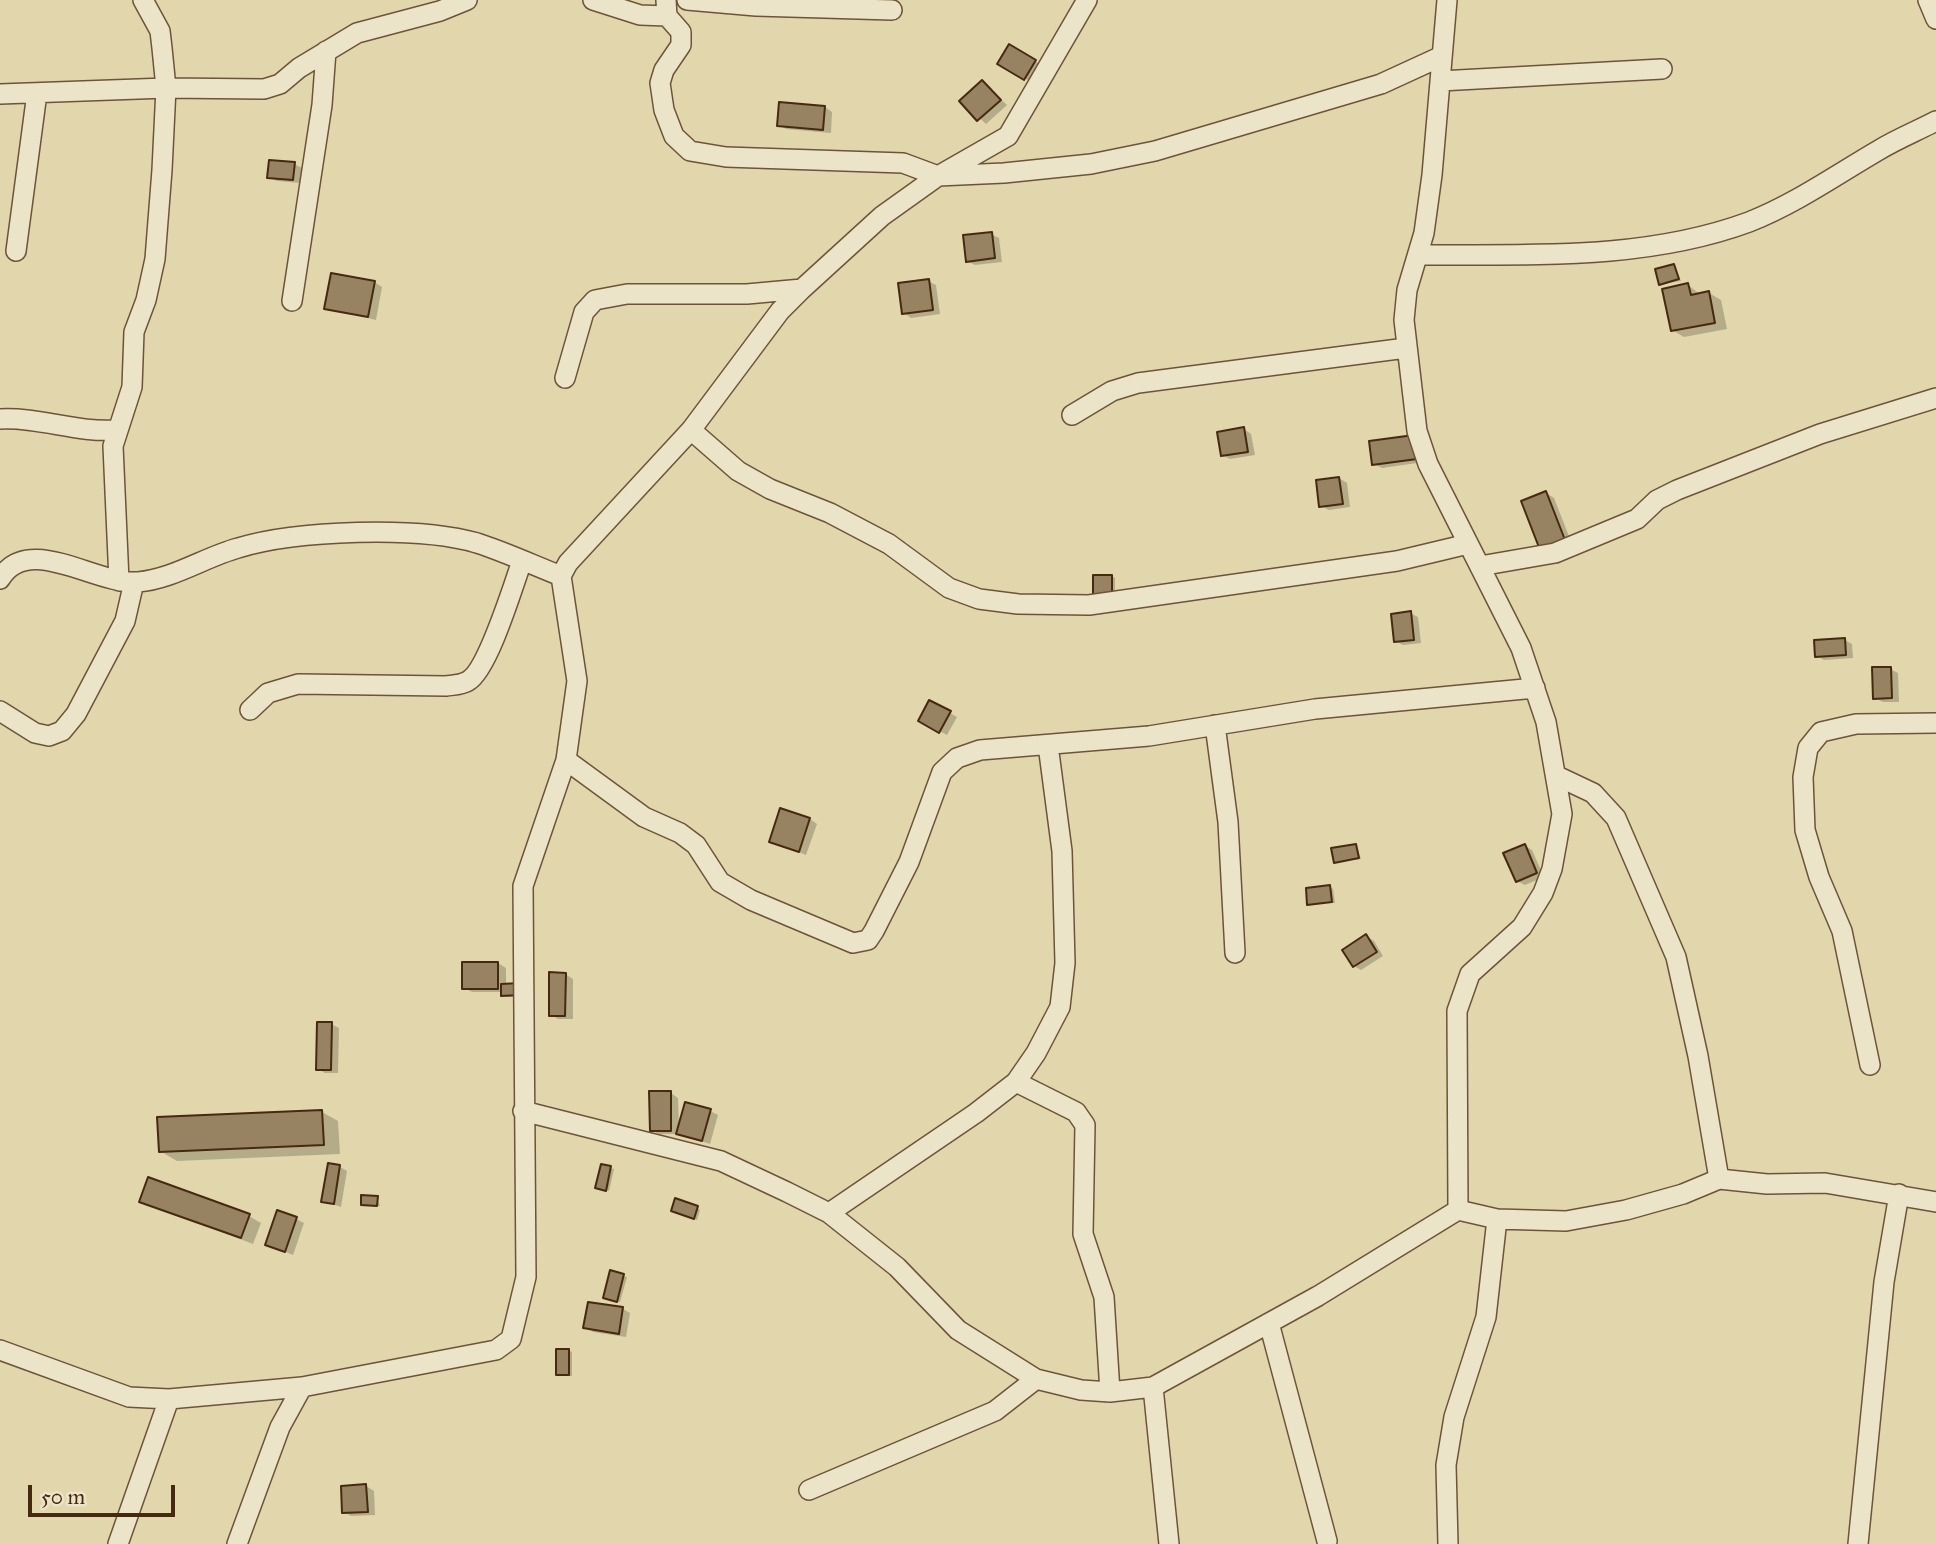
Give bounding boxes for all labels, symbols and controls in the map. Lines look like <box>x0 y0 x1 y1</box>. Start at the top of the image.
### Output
scale bar <box>32 1470 178 1514</box>
text: 50 m <box>41 1484 85 1510</box>

